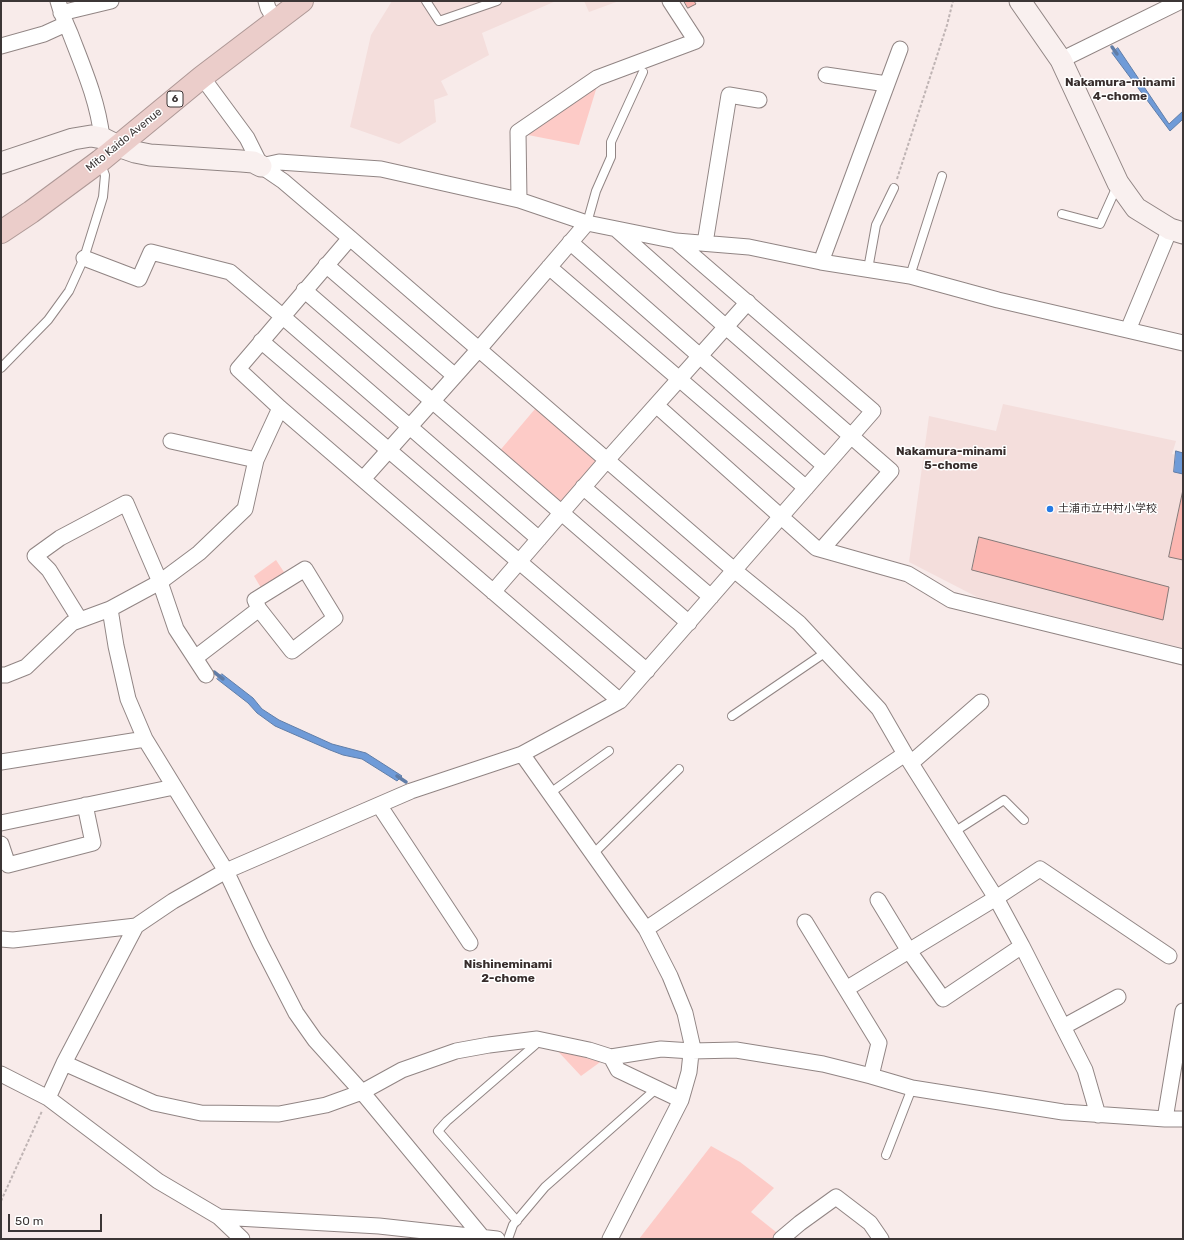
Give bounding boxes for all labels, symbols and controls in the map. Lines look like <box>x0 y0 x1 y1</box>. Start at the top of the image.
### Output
district label: Nakamura-minami 4-chome <box>1065 76 1175 104</box>
road number: 6 <box>167 91 183 107</box>
street label: Mito Kaido Avenue <box>83 105 165 175</box>
district label: Nakamura-minami 5-chome <box>896 445 1006 473</box>
place label: 土浦市立中村小学校 <box>1058 502 1157 516</box>
marker: 土浦市立中村小学校 <box>1045 504 1055 514</box>
district label: Nishineminami 2-chome <box>464 958 552 986</box>
scale bar <box>10 1206 104 1232</box>
text: 50 m <box>15 1214 43 1228</box>

